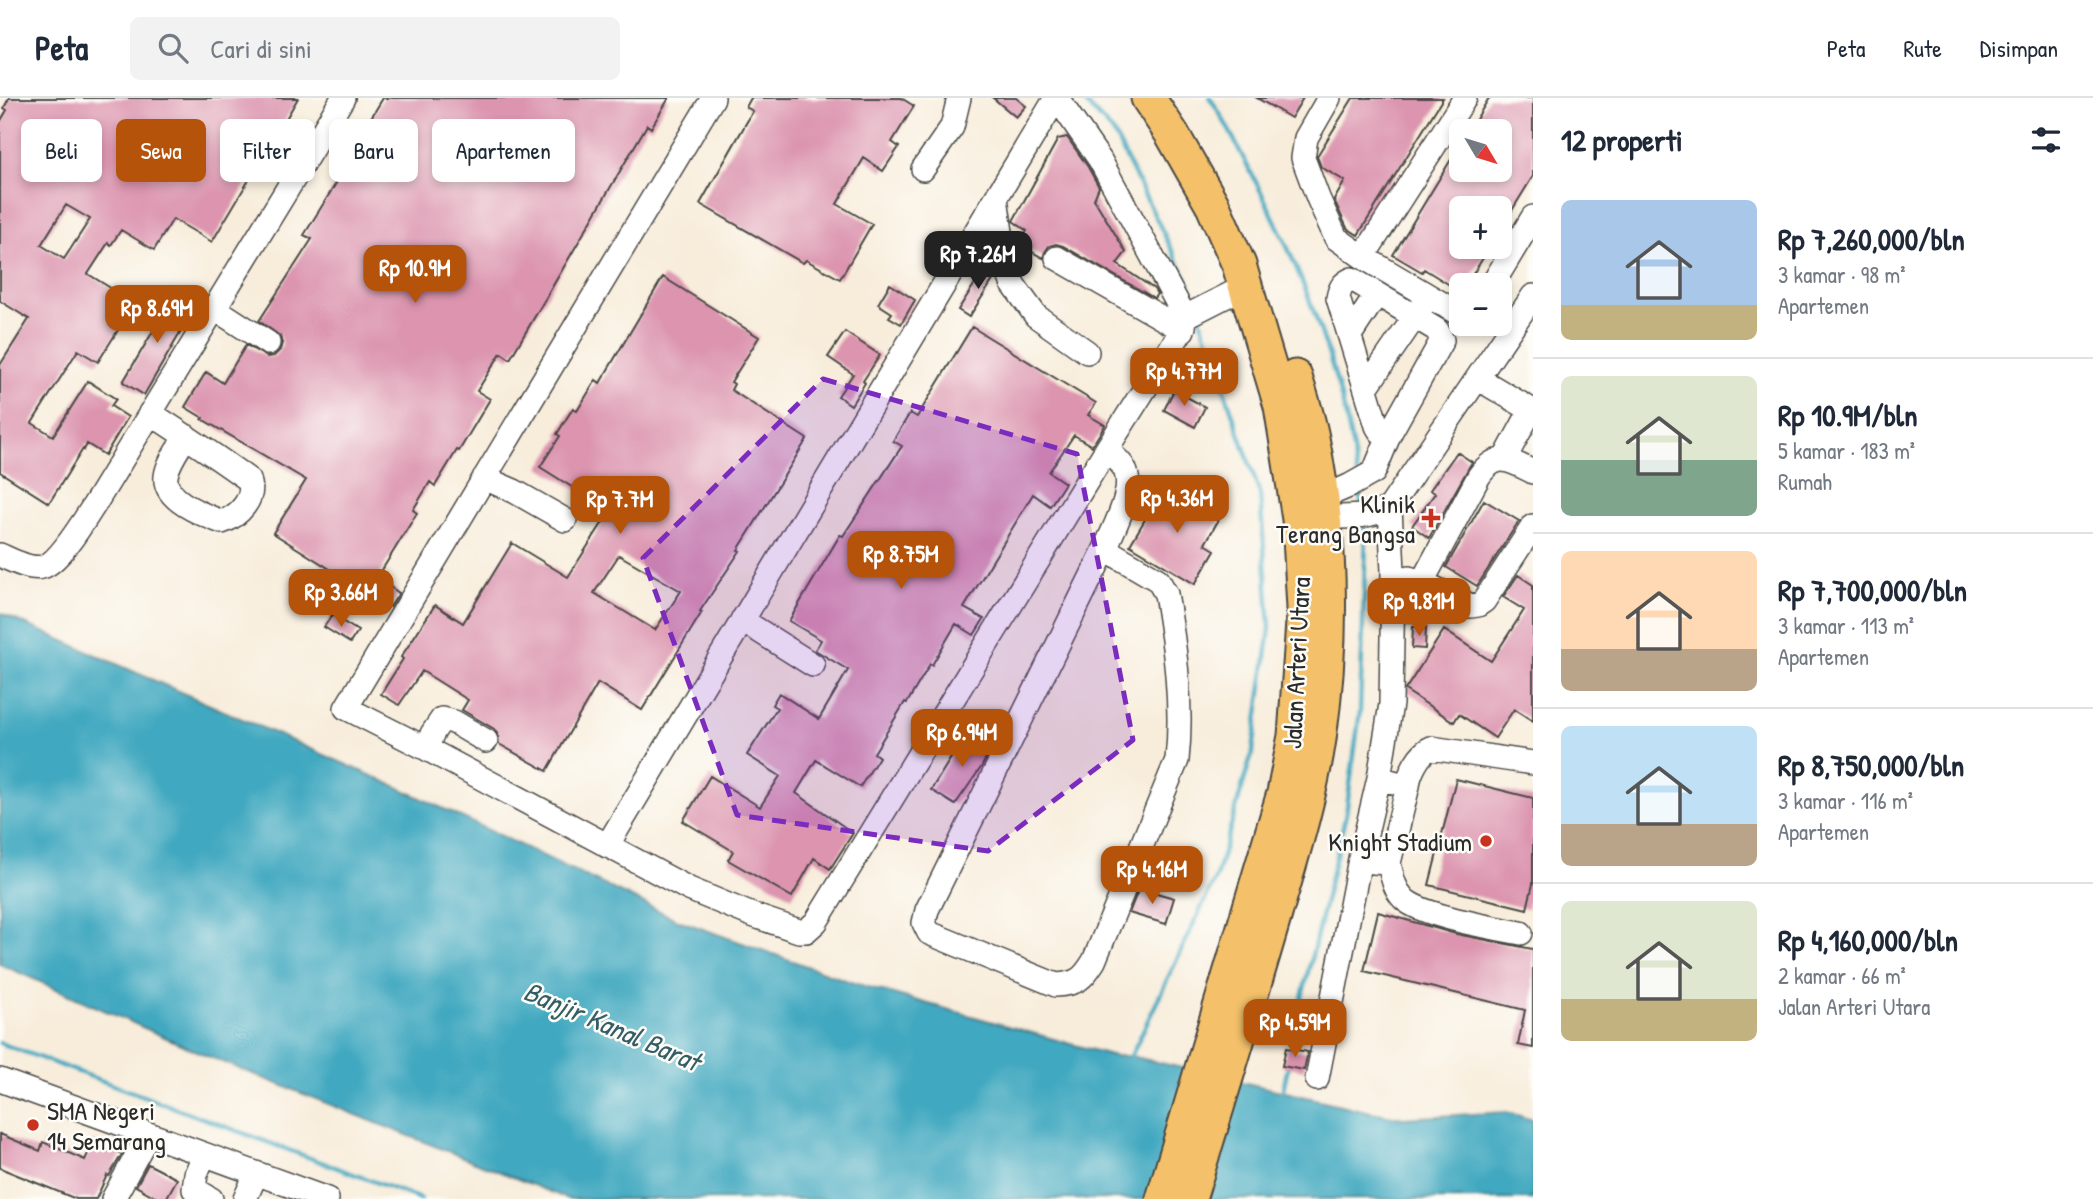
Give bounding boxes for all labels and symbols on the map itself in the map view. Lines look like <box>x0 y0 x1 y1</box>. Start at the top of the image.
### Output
north arrow <box>1449 119 1512 182</box>
pin: Rp 7.26M <box>906 232 1050 291</box>
pin: Rp 10.9M <box>343 246 487 305</box>
pin: Rp 8.69M <box>85 286 229 345</box>
pin: Rp 4.77M <box>1112 348 1256 408</box>
pin: Rp 7.7M <box>555 476 685 536</box>
pin: Rp 4.36M <box>1105 476 1249 535</box>
place label: Klinik Terang Bangsa <box>1276 486 1415 551</box>
marker: Klinik Terang Bangsa <box>1421 508 1441 528</box>
pin: Rp 8.75M <box>829 532 973 591</box>
pin: Rp 3.66M <box>269 570 413 629</box>
street label: Jalan Arteri Utara <box>1274 576 1318 750</box>
pin: Rp 9.81M <box>1347 578 1491 638</box>
pin: Rp 6.94M <box>890 710 1034 769</box>
place label: Knight Stadium <box>1328 824 1472 859</box>
marker: Knight Stadium <box>1478 833 1494 849</box>
pin: Rp 4.16M <box>1080 846 1224 906</box>
water label: Banjir Kanal Barat <box>518 972 710 1082</box>
pin: Rp 4.59M <box>1223 1000 1367 1059</box>
place label: SMA Negeri 14 Semarang <box>47 1093 166 1158</box>
marker: SMA Negeri 14 Semarang <box>25 1117 41 1133</box>

